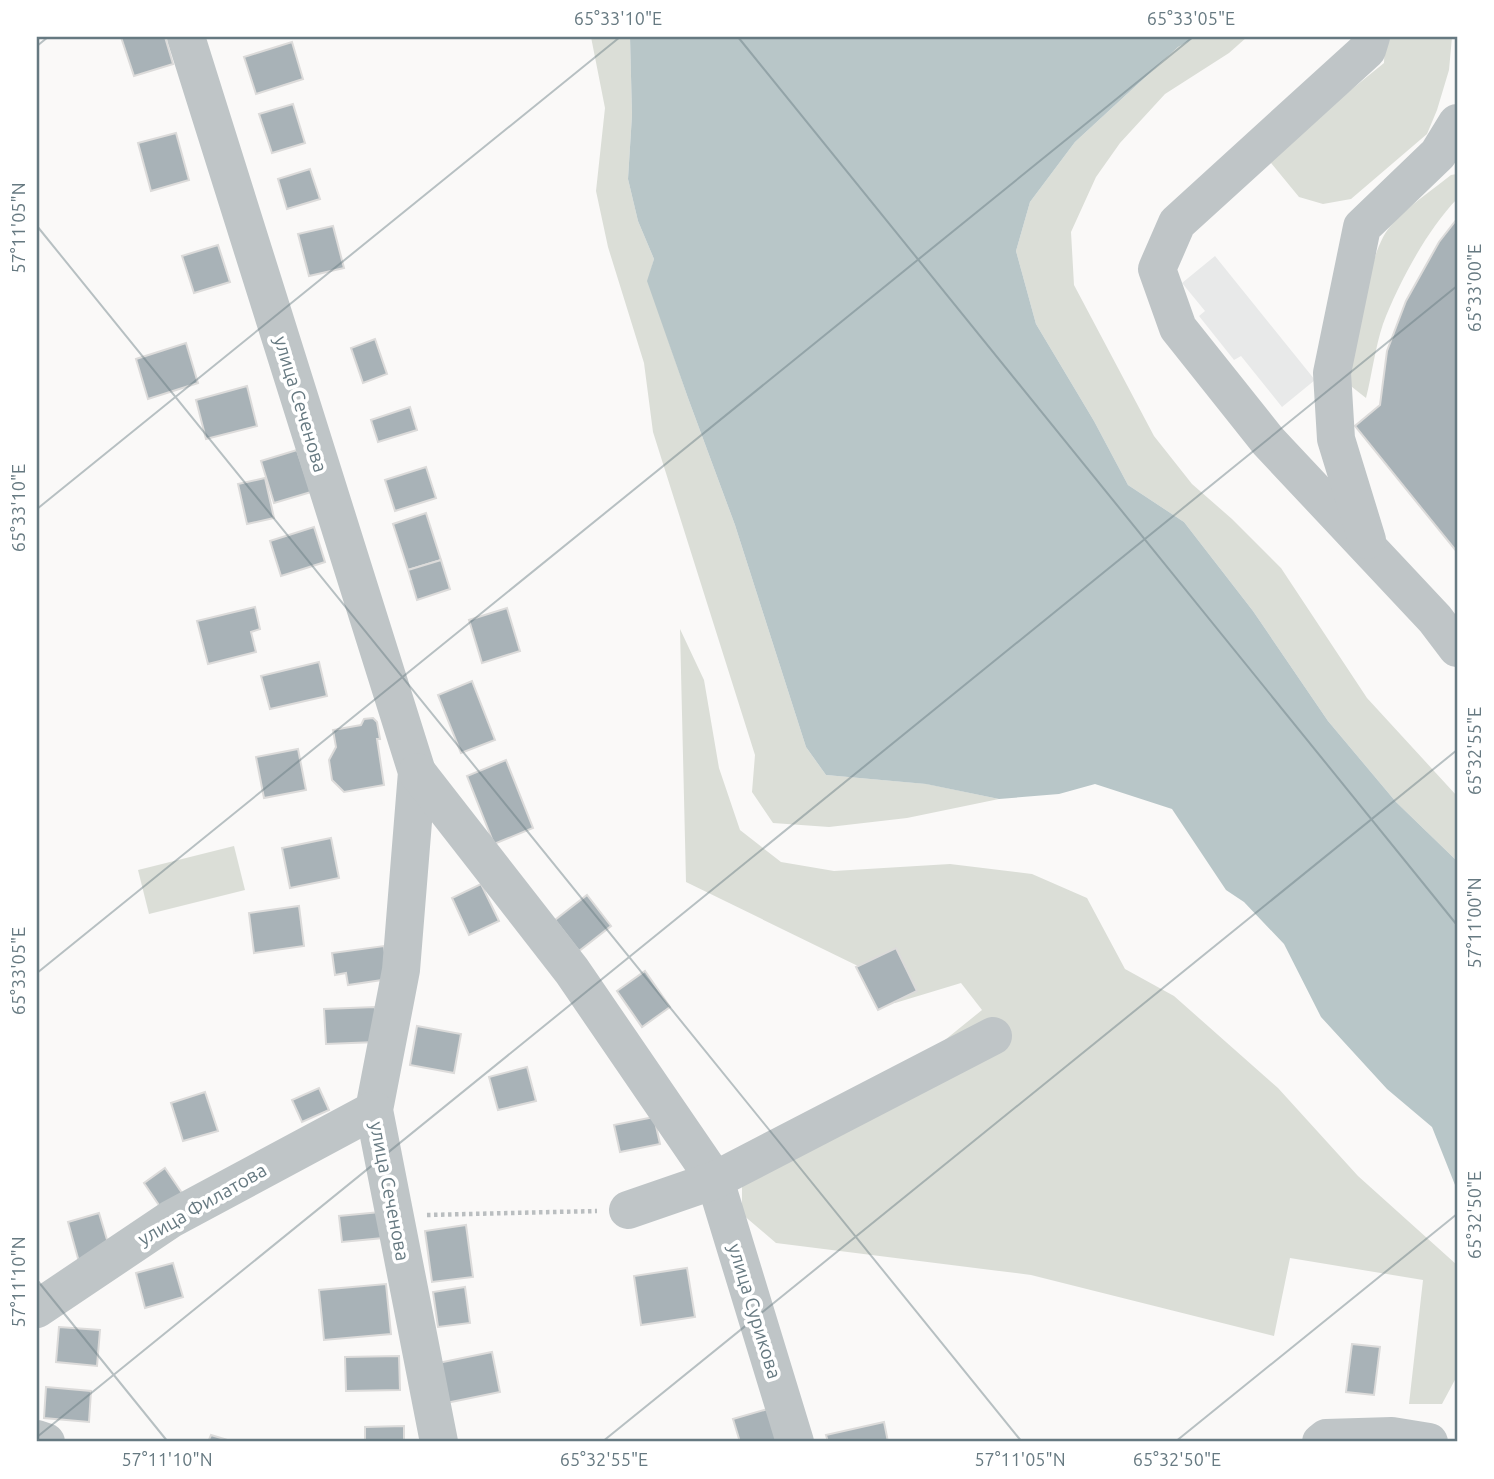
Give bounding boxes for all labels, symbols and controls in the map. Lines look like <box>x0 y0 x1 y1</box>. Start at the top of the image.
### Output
text: 65°33'10"E <box>574 8 662 28</box>
text: 65°33'05"E <box>1147 8 1235 28</box>
text: 57°11'05"N <box>8 182 28 274</box>
text: 65°33'00"E <box>1464 244 1484 332</box>
street label: улица Сеченова <box>270 333 332 475</box>
text: 65°33'10"E <box>8 464 28 552</box>
text: 65°32'55"E <box>1464 707 1484 795</box>
text: 57°11'00"N <box>1464 877 1484 969</box>
text: 65°33'05"E <box>8 927 28 1015</box>
street label: улица Сеченова <box>366 1119 414 1263</box>
street label: улица Филатова <box>134 1158 270 1250</box>
text: 65°32'50"E <box>1464 1171 1484 1259</box>
text: 57°11'10"N <box>8 1236 28 1328</box>
street label: улица Сурикова <box>724 1241 786 1381</box>
text: 57°11'10"N <box>121 1449 213 1469</box>
text: 65°32'55"E <box>560 1449 648 1469</box>
text: 57°11'05"N <box>974 1449 1066 1469</box>
text: 65°32'50"E <box>1133 1449 1221 1469</box>

